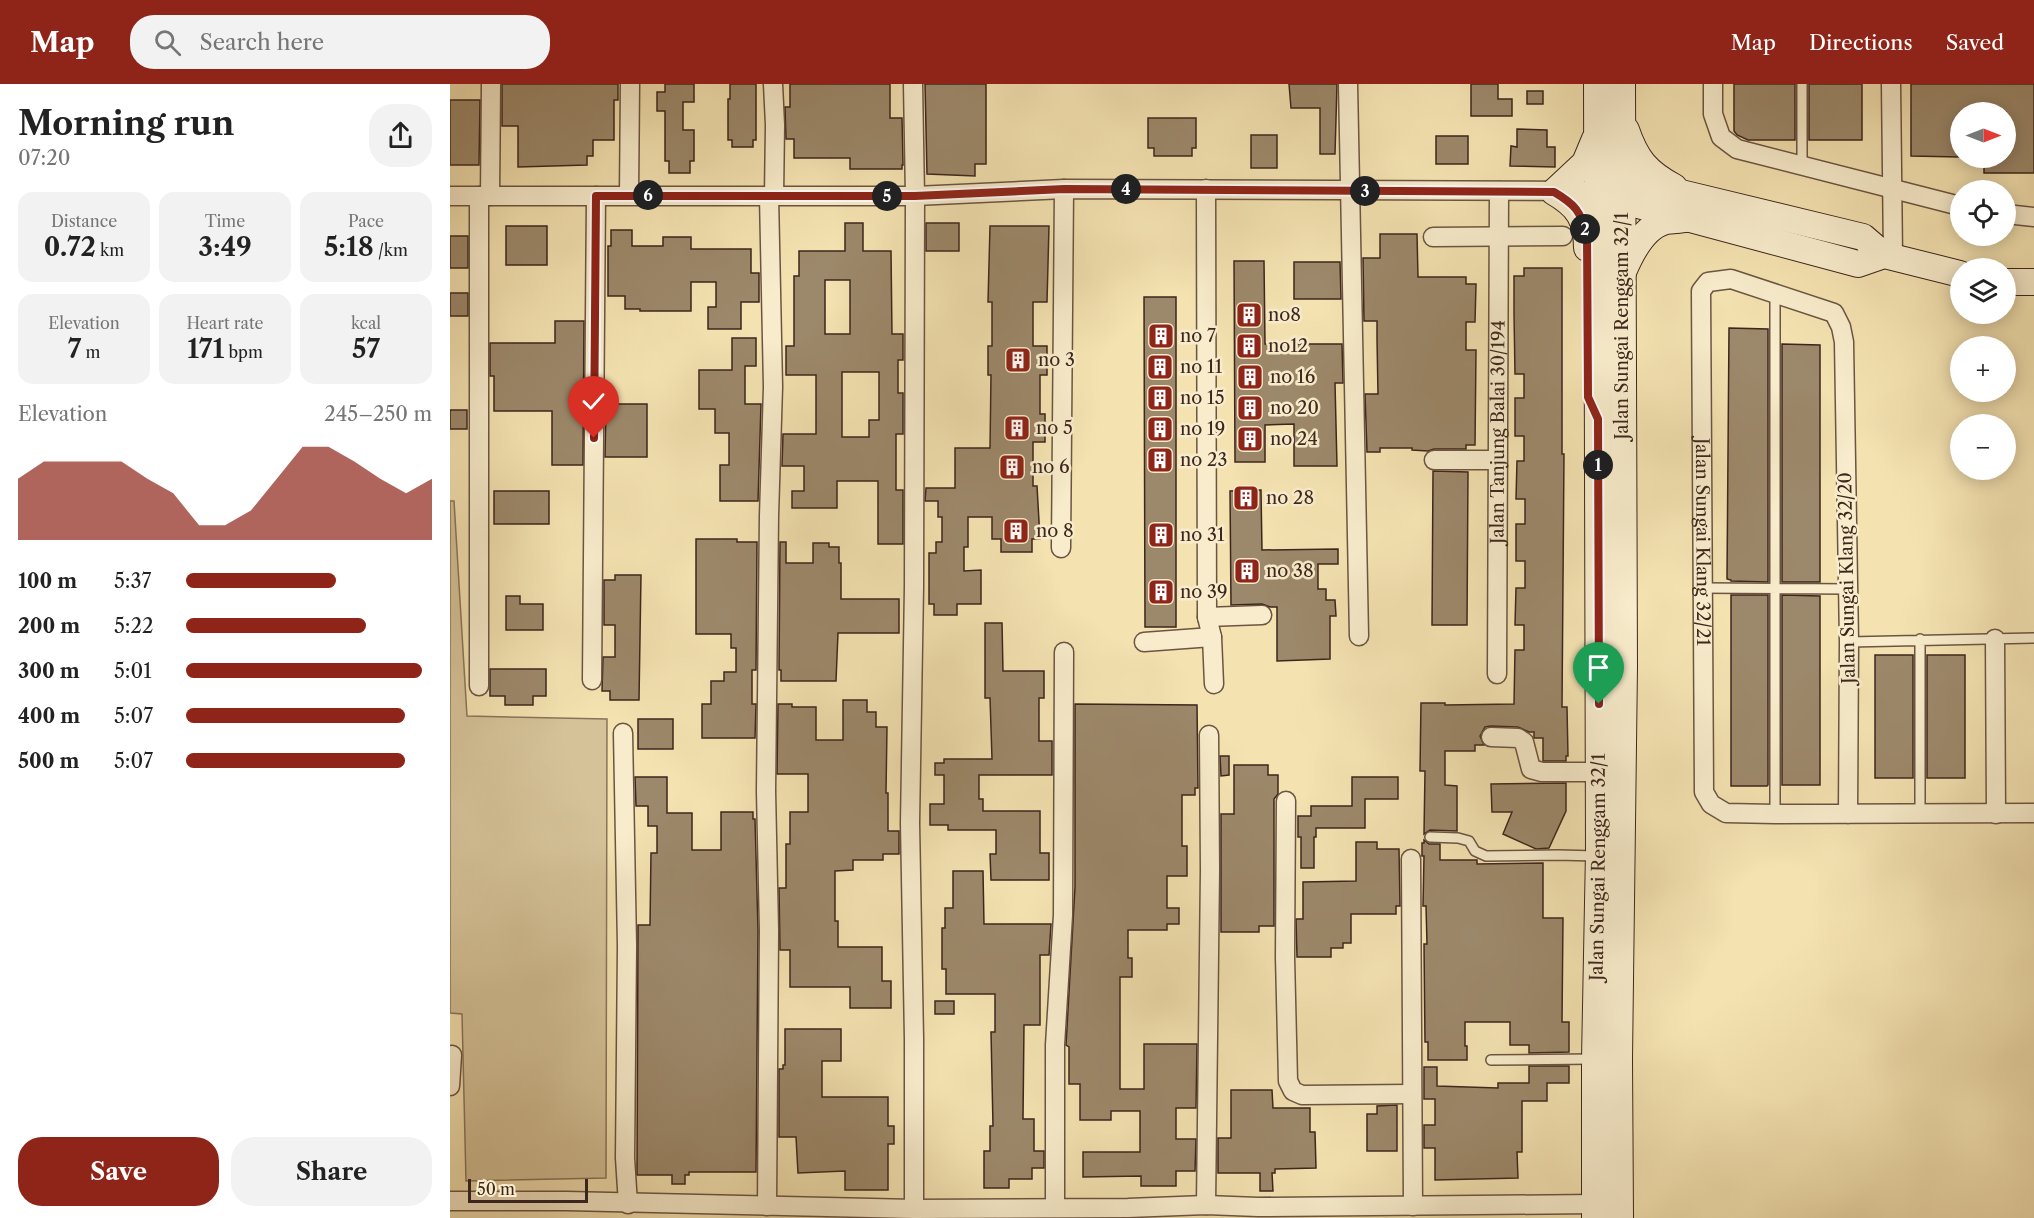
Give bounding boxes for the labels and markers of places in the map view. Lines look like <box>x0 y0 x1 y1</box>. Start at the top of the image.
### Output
pin: 4 <box>1111 174 1141 204</box>
pin: 3 <box>1350 176 1380 206</box>
pin: 6 <box>633 180 663 210</box>
pin: 5 <box>872 181 902 211</box>
pin: 2 <box>1570 214 1600 244</box>
building icon: no8 <box>1234 300 1264 330</box>
place label: no8 <box>1268 304 1301 326</box>
building icon: no 7 <box>1146 321 1176 351</box>
place label: no 7 <box>1180 325 1216 347</box>
building icon: no12 <box>1234 331 1264 361</box>
place label: no12 <box>1268 335 1308 357</box>
building icon: no 3 <box>1003 345 1033 375</box>
place label: no 3 <box>1038 349 1075 371</box>
building icon: no 11 <box>1145 352 1175 382</box>
place label: no 11 <box>1180 356 1223 378</box>
building icon: no 16 <box>1235 362 1265 392</box>
place label: no 16 <box>1270 366 1315 388</box>
pin <box>568 376 619 438</box>
building icon: no 15 <box>1145 383 1175 413</box>
place label: no 15 <box>1180 387 1224 409</box>
building icon: no 20 <box>1235 393 1265 423</box>
place label: no 20 <box>1270 397 1319 419</box>
building icon: no 5 <box>1002 413 1032 443</box>
building icon: no 19 <box>1145 414 1175 444</box>
place label: no 5 <box>1036 417 1073 439</box>
place label: no 19 <box>1180 418 1225 440</box>
building icon: no 24 <box>1235 424 1265 454</box>
place label: no 24 <box>1270 428 1318 450</box>
building icon: no 23 <box>1145 445 1175 475</box>
place label: no 23 <box>1180 449 1227 471</box>
pin: 1 <box>1583 450 1613 480</box>
building icon: no 6 <box>997 452 1027 482</box>
place label: no 6 <box>1032 456 1070 478</box>
building icon: no 28 <box>1231 483 1261 513</box>
place label: no 28 <box>1266 487 1314 509</box>
building icon: no 8 <box>1001 516 1031 546</box>
place label: no 8 <box>1036 520 1074 542</box>
building icon: no 31 <box>1146 520 1176 550</box>
place label: no 31 <box>1180 524 1225 546</box>
building icon: no 38 <box>1232 556 1262 586</box>
place label: no 38 <box>1266 560 1314 582</box>
building icon: no 39 <box>1146 577 1176 607</box>
place label: no 39 <box>1180 581 1228 603</box>
pin <box>1573 642 1624 704</box>

